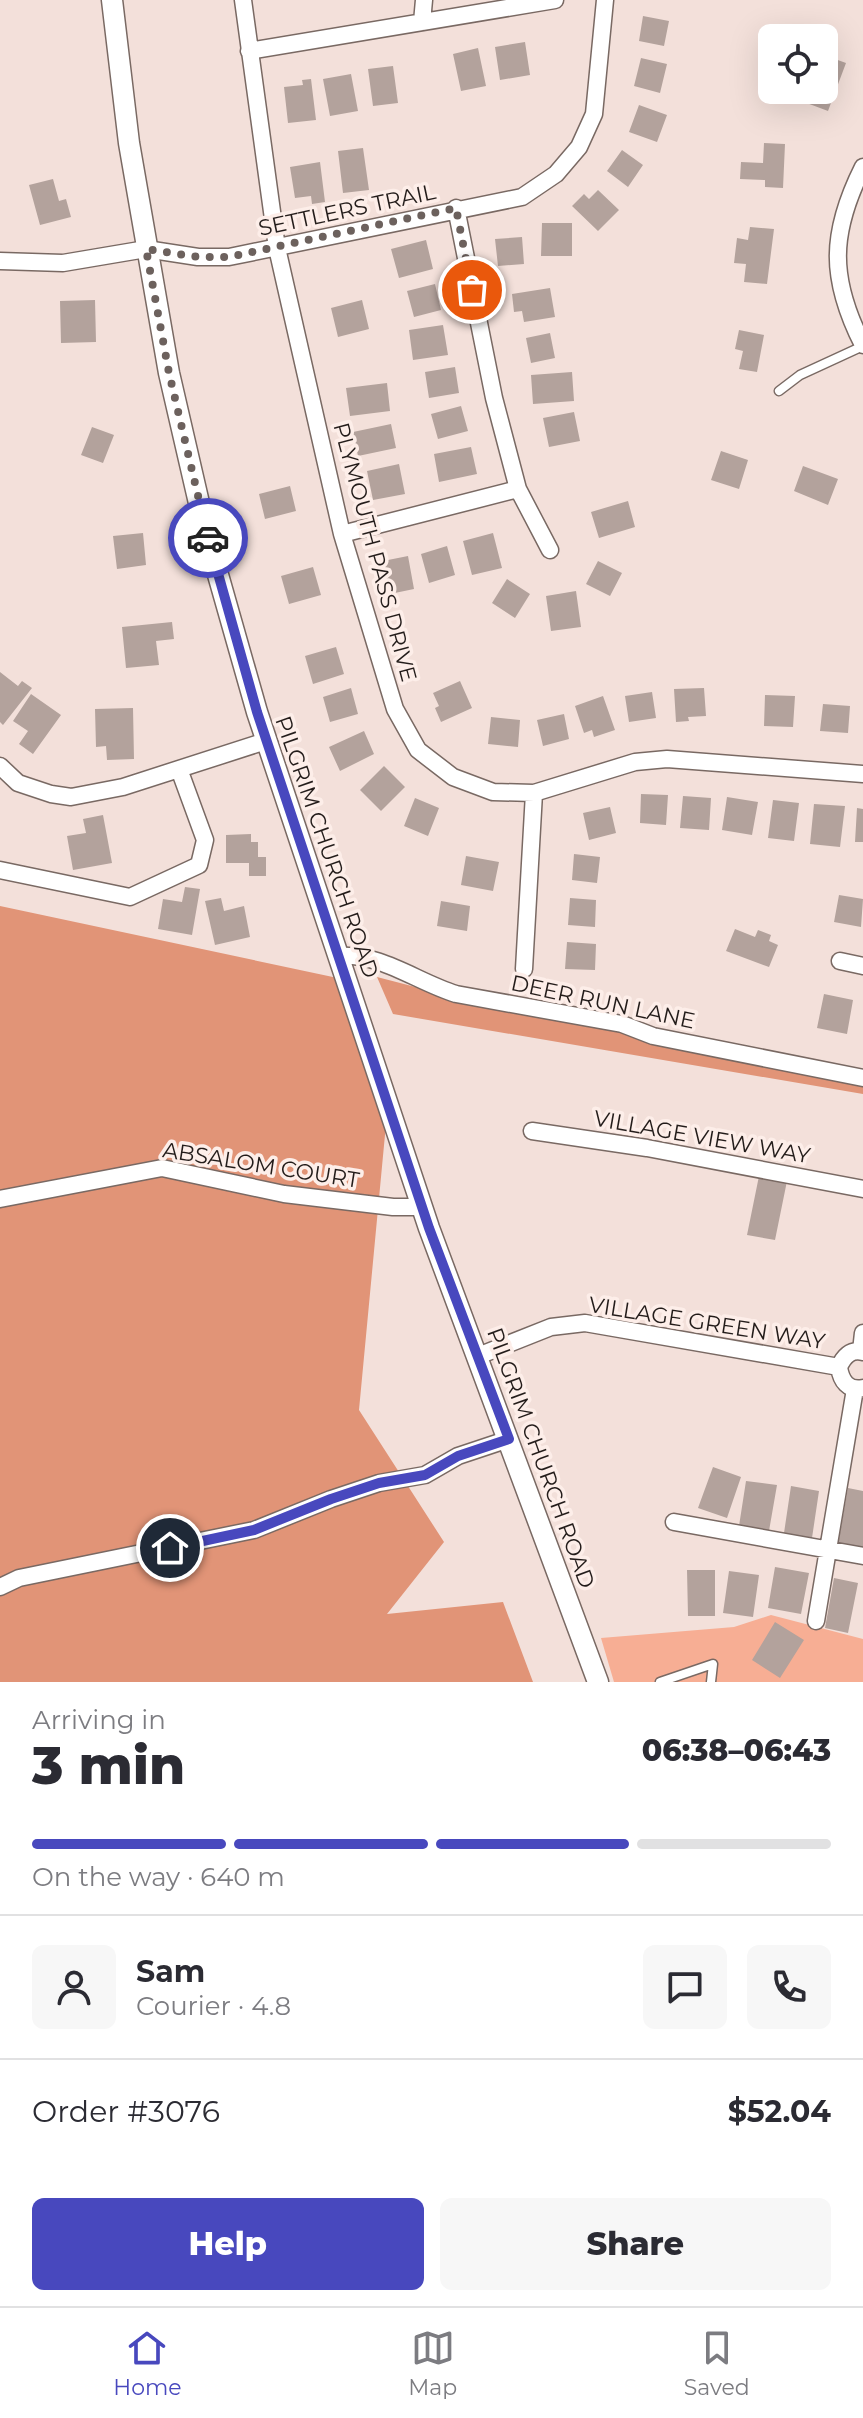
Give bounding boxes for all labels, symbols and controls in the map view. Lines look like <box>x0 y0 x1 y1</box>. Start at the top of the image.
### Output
map controls <box>758 24 838 104</box>
button: locate <box>758 24 838 104</box>
street label: SETTLERS TRAIL <box>256 178 438 242</box>
pin <box>438 256 506 324</box>
icon: bag <box>450 268 494 312</box>
street label: PLYMOUTH PASS DRIVE <box>327 420 423 684</box>
courier <box>168 498 248 578</box>
icon: car <box>186 516 230 560</box>
street label: PILGRIM CHURCH ROAD <box>269 712 385 982</box>
street label: DEER RUN LANE <box>508 969 698 1035</box>
street label: VILLAGE VIEW WAY <box>592 1105 812 1169</box>
street label: ABSALOM COURT <box>161 1136 362 1194</box>
street label: VILLAGE GREEN WAY <box>587 1291 827 1355</box>
street label: PILGRIM CHURCH ROAD <box>481 1324 601 1592</box>
pin <box>136 1514 204 1582</box>
icon: home <box>148 1526 192 1570</box>
text: Arriving in <box>32 1704 166 1736</box>
text: 06:38–06:43 <box>642 1732 831 1769</box>
text: 3 min <box>32 1734 185 1797</box>
text: On the way · 640 m <box>32 1861 285 1893</box>
button: person <box>32 1945 116 2029</box>
button: chat <box>643 1945 727 2029</box>
button: phone <box>747 1945 831 2029</box>
text: Sam <box>136 1953 205 1990</box>
text: Courier · 4.8 <box>136 1990 291 2022</box>
text: Order #3076 <box>32 2093 220 2130</box>
text: $52.04 <box>728 2093 831 2130</box>
button: Help <box>32 2198 424 2290</box>
button: Share <box>440 2198 831 2290</box>
tab: Home <box>113 2326 182 2401</box>
tab: Map <box>408 2326 457 2401</box>
tab: Saved <box>684 2326 750 2401</box>

